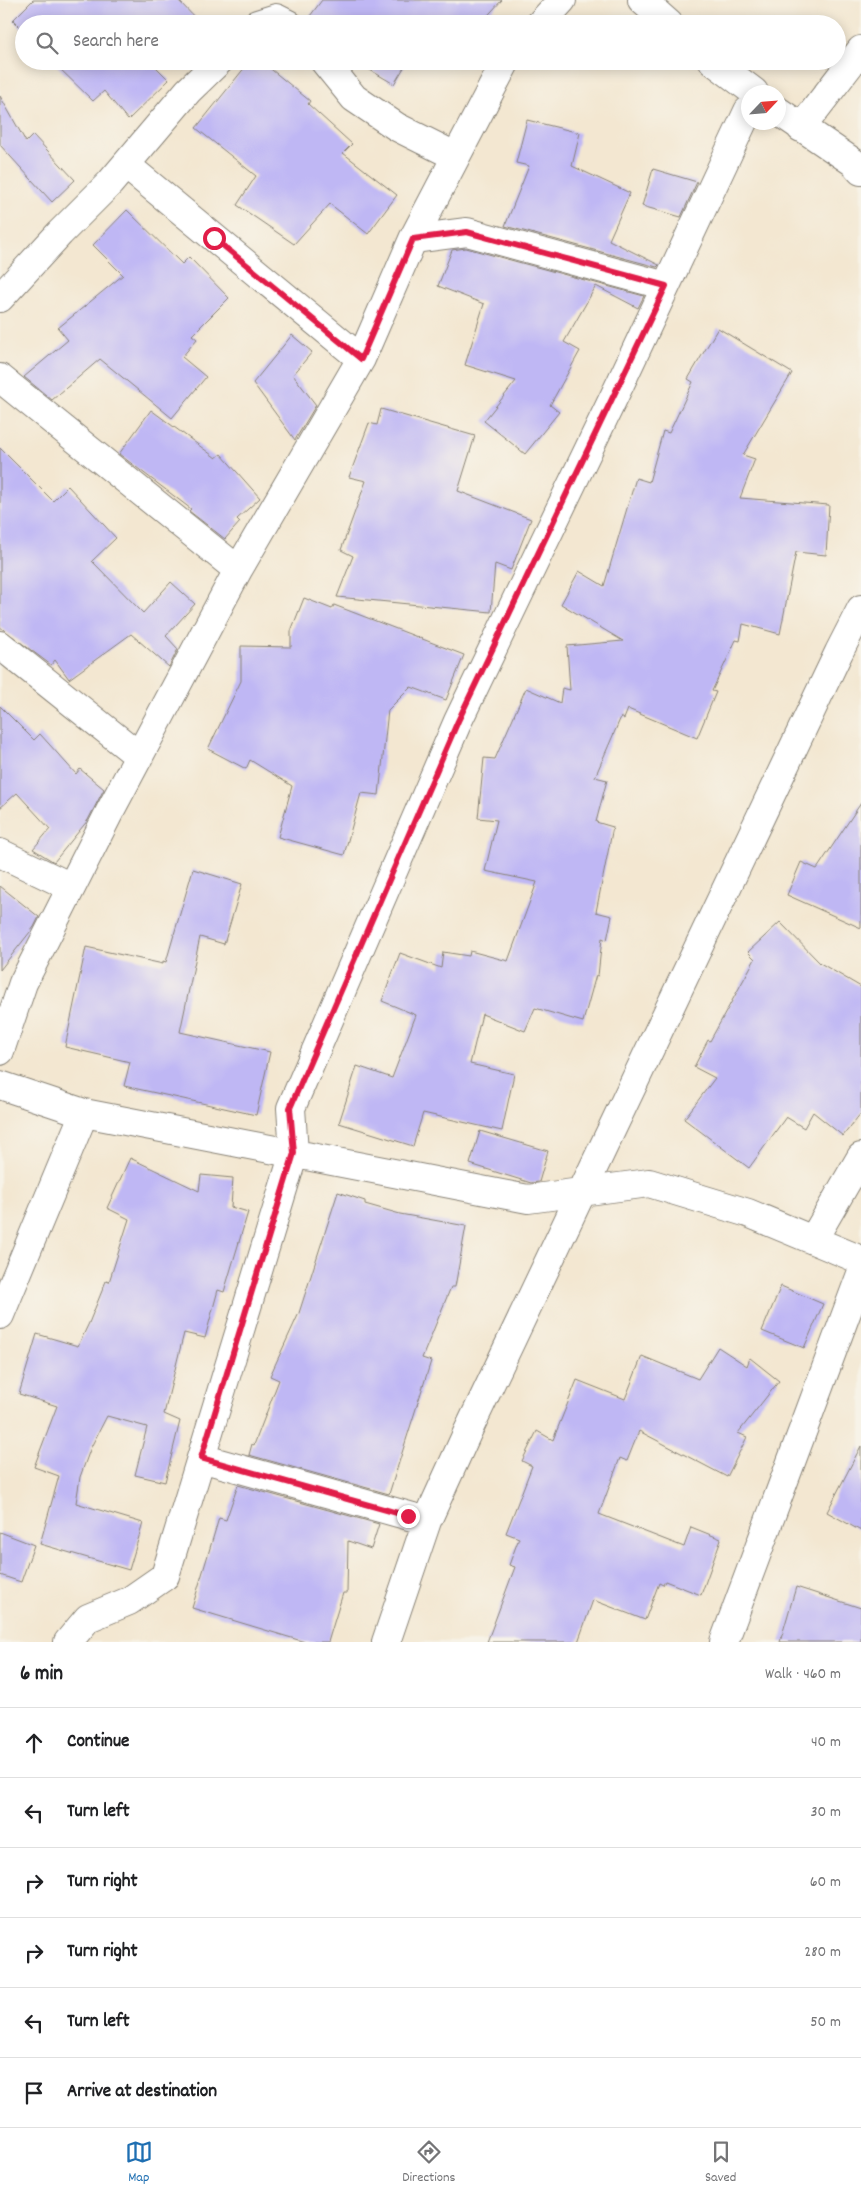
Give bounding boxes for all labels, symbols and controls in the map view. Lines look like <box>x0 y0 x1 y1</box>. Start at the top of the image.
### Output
search box <box>15 15 846 70</box>
icon: search <box>33 29 61 57</box>
text: Search here <box>73 29 159 56</box>
north arrow <box>741 85 786 130</box>
route start <box>203 227 226 250</box>
route end <box>397 1505 420 1528</box>
text: 6 min <box>20 1660 63 1690</box>
text: Walk · 460 m <box>765 1663 841 1686</box>
icon: ahead <box>20 1729 48 1757</box>
text: Continue <box>67 1729 129 1756</box>
text: 40 m <box>811 1731 841 1754</box>
icon: left <box>20 1799 48 1827</box>
text: Turn left <box>67 1799 130 1826</box>
text: 30 m <box>811 1801 841 1824</box>
icon: right <box>20 1869 48 1897</box>
text: Turn right <box>67 1869 138 1896</box>
text: 60 m <box>810 1871 841 1894</box>
icon: right <box>20 1939 48 1967</box>
text: Turn right <box>67 1939 138 1966</box>
text: 280 m <box>804 1941 841 1964</box>
icon: left <box>20 2009 48 2037</box>
text: Turn left <box>67 2009 130 2036</box>
text: 50 m <box>810 2011 841 2034</box>
icon: arrive <box>20 2079 48 2107</box>
text: Arrive at destination <box>67 2079 217 2106</box>
tab: Map <box>125 2138 153 2188</box>
tab: Directions <box>402 2138 455 2188</box>
tab: Saved <box>705 2138 736 2188</box>

